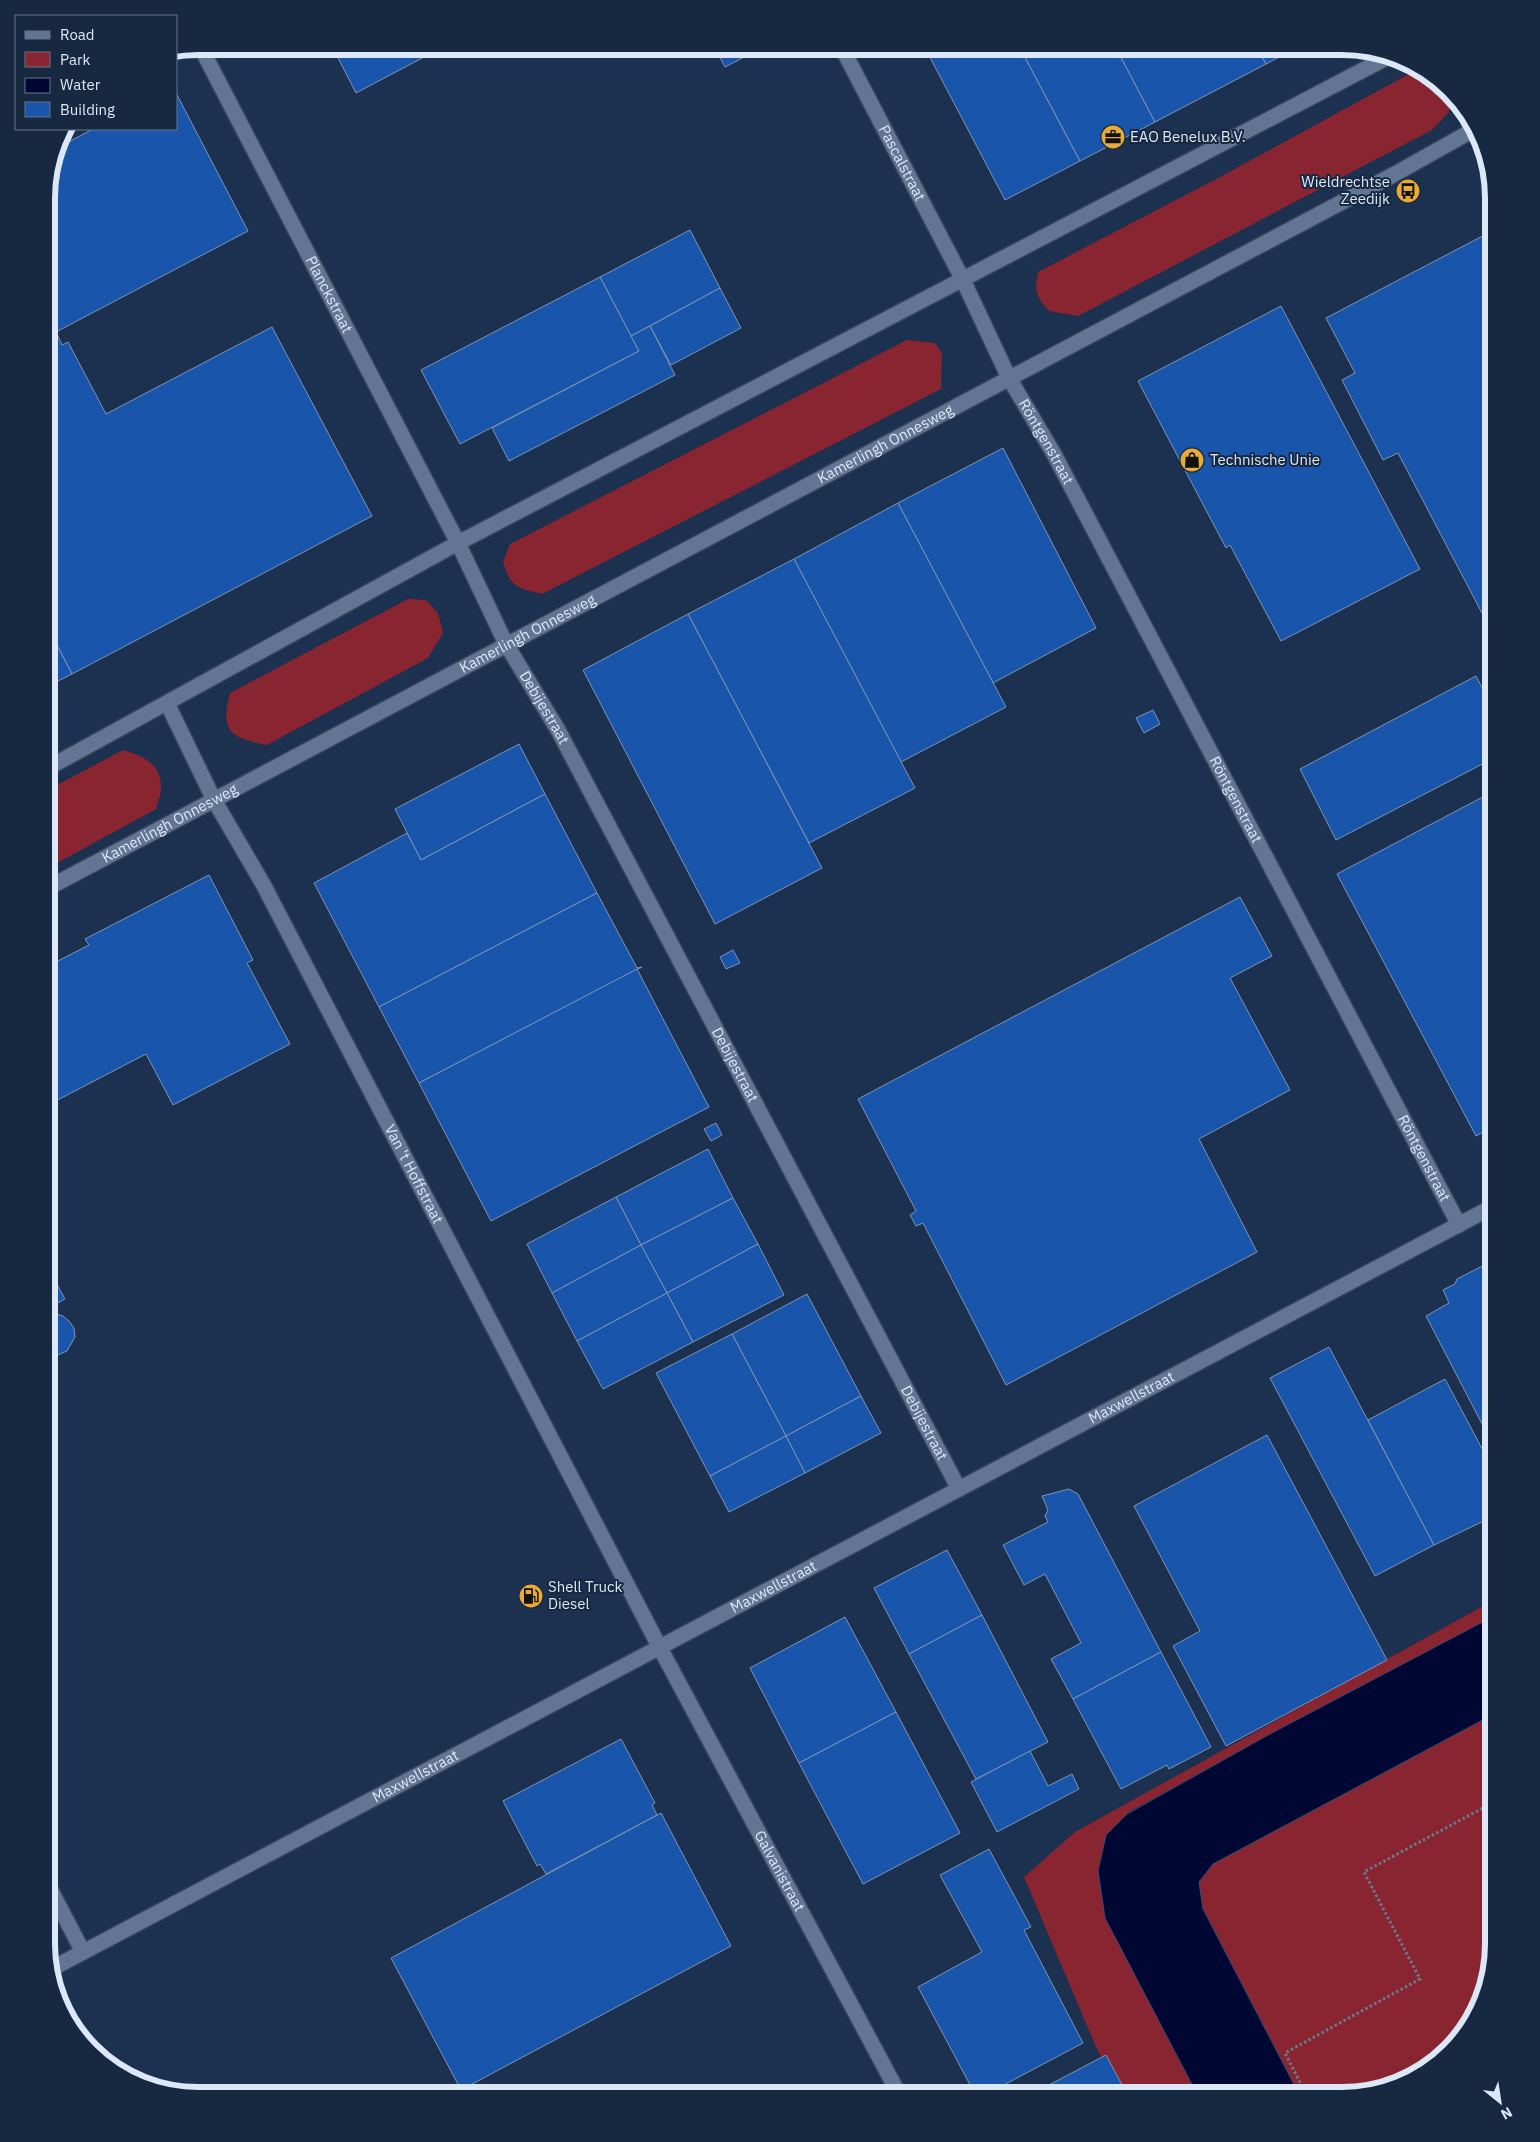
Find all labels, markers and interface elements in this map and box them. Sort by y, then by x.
legend [15,15,178,130]
text: Road [60,25,95,44]
text: Park [60,50,90,69]
text: Water [60,75,101,94]
text: Building [60,100,115,119]
street label: Pascalstraat [875,122,930,204]
office icon: EAO Benelux B.V. [1100,124,1126,150]
place label: EAO Benelux B.V. [1130,127,1246,146]
place label: Wieldrechtse Zeedijk [1301,172,1390,208]
bus stop icon: Wieldrechtse Zeedijk [1395,178,1421,204]
street label: Planckstraat [302,253,357,336]
street label: Röntgenstraat [1015,395,1078,488]
street label: Kamerlingh Onnesweg [814,400,957,487]
shop icon: Technische Unie [1179,447,1205,473]
place label: Technische Unie [1210,450,1320,469]
street label: Kamerlingh Onnesweg [456,589,599,677]
street label: Debijestraat [515,667,574,747]
street label: Röntgenstraat [1205,753,1267,846]
street label: Kamerlingh Onnesweg [98,779,241,867]
street label: Debijestraat [708,1024,763,1105]
street label: Röntgenstraat [1394,1111,1455,1205]
street label: Van 't Hoffstraat [381,1121,448,1227]
street label: Maxwellstraat [1085,1367,1178,1428]
street label: Debijestraat [897,1382,952,1463]
street label: Maxwellstraat [727,1556,820,1617]
place label: Shell Truck Diesel [548,1577,623,1613]
fuel station icon: Shell Truck Diesel [518,1583,544,1609]
street label: Maxwellstraat [369,1745,462,1806]
street label: Galvanistraat [751,1827,809,1915]
north arrow [1475,2077,1525,2127]
text: N [1498,2103,1515,2124]

